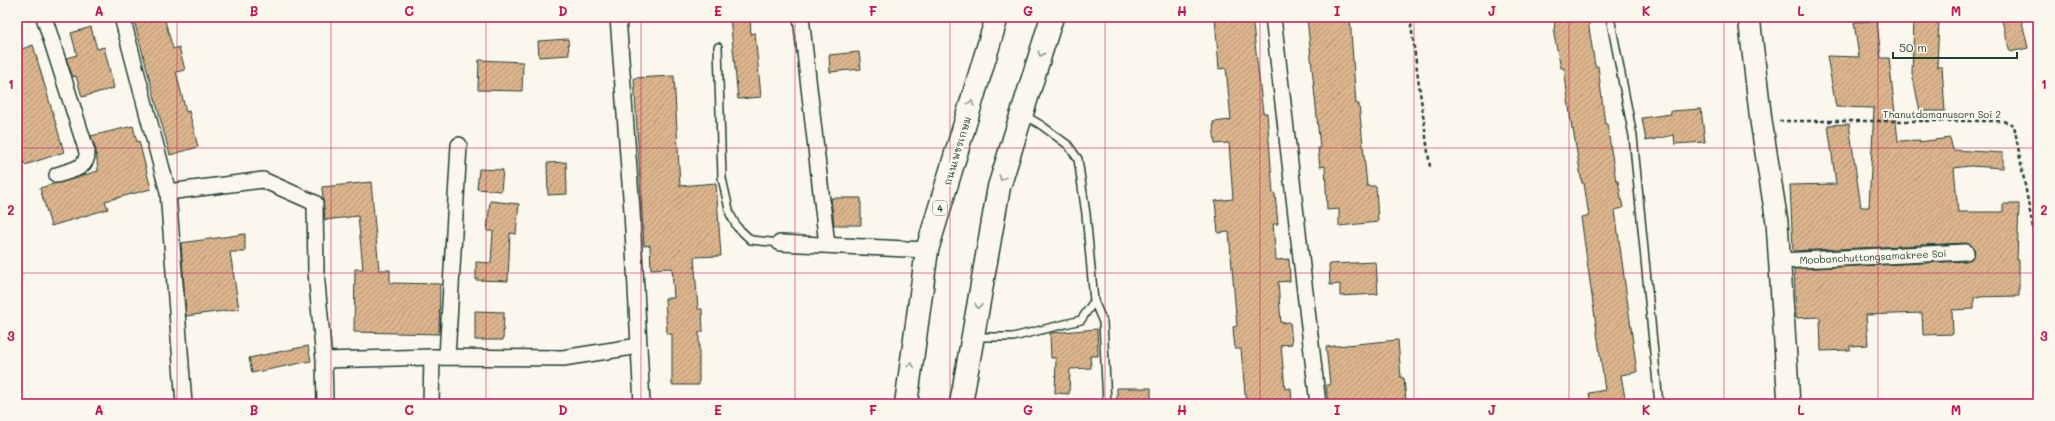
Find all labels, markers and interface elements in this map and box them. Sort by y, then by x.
text: A [94,2,104,19]
text: B [250,2,259,19]
text: C [404,2,414,19]
text: D [558,2,568,19]
text: E [714,2,722,19]
text: F [869,2,877,19]
text: G [1023,2,1033,19]
text: H [1177,2,1187,19]
text: I [1334,2,1341,19]
text: J [1488,2,1496,19]
text: K [1642,2,1651,19]
text: L [1797,2,1805,19]
text: M [1951,2,1961,19]
scale bar [1893,34,2017,60]
text: 50 m [1899,39,1927,55]
one-way arrow [1037,51,1046,58]
text: 1 [8,75,14,92]
text: 1 [2041,75,2047,92]
one-way arrow [966,100,975,107]
street label: Thanutdomanusorn Soi 2 [1883,107,2001,121]
street label: ถนนเพชรเกษม [940,115,974,187]
one-way arrow [998,175,1007,182]
text: 2 [7,201,15,218]
road number: 4 [933,201,947,215]
text: 2 [2040,201,2048,218]
street label: Moobanchuttongsamakree Soi [1799,246,1947,267]
one-way arrow [975,303,983,309]
text: 3 [7,327,15,344]
text: 3 [2040,327,2048,344]
one-way arrow [906,362,915,368]
text: A [94,401,104,418]
text: B [250,401,259,418]
text: C [404,401,414,418]
text: D [558,401,568,418]
text: E [714,401,722,418]
text: F [869,401,877,418]
text: G [1023,401,1033,418]
text: H [1177,401,1187,418]
text: I [1334,401,1341,418]
text: J [1488,401,1496,418]
text: K [1642,401,1651,418]
text: L [1797,401,1805,418]
text: M [1951,401,1961,418]

